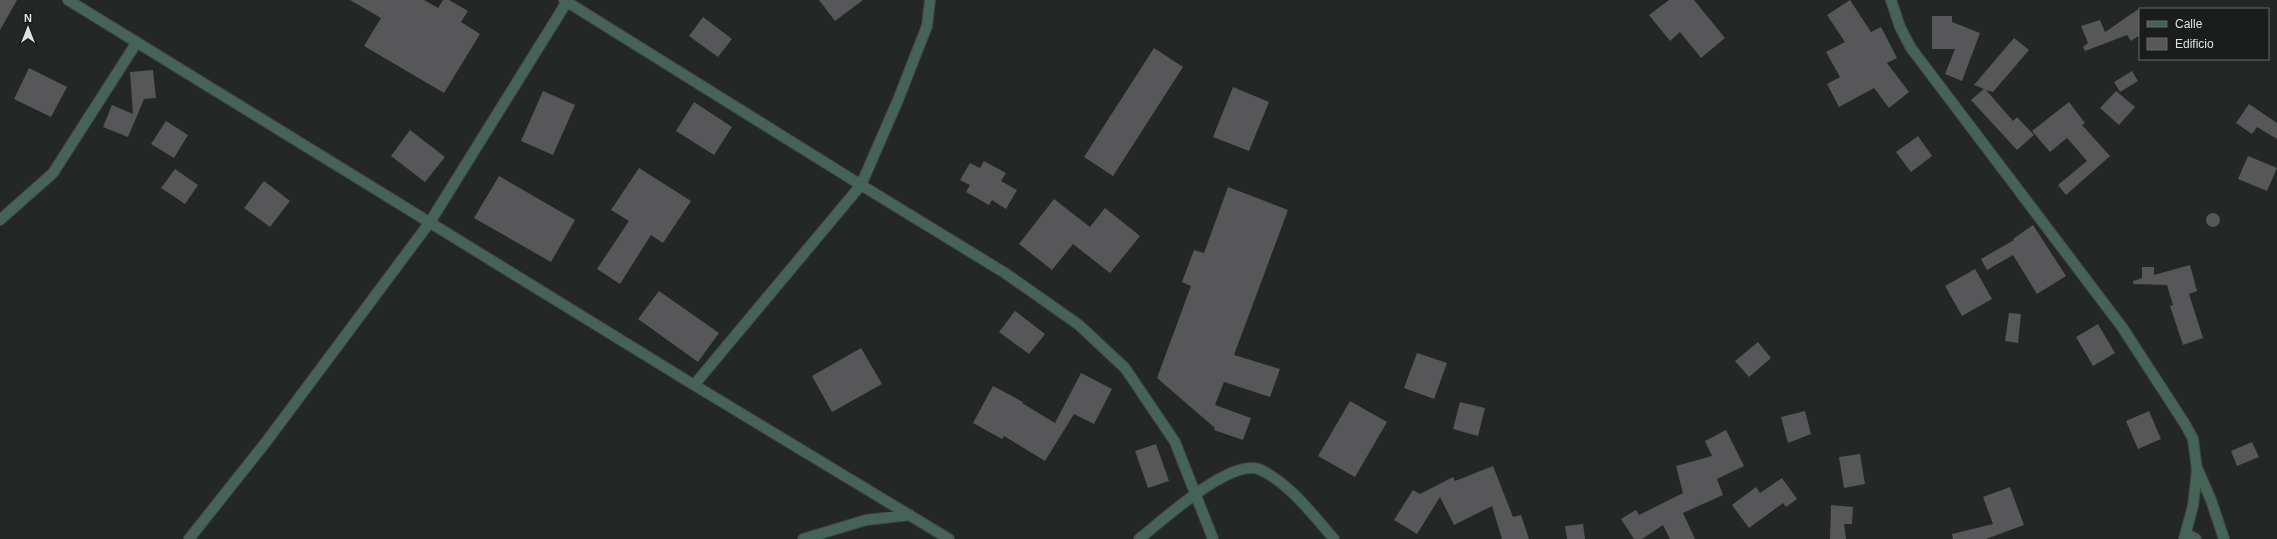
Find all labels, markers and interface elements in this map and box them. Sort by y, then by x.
north arrow [8,8,48,48]
legend [2139,8,2269,60]
text: N [24,12,32,24]
text: Calle [2175,17,2203,31]
text: Edificio [2175,37,2214,51]

